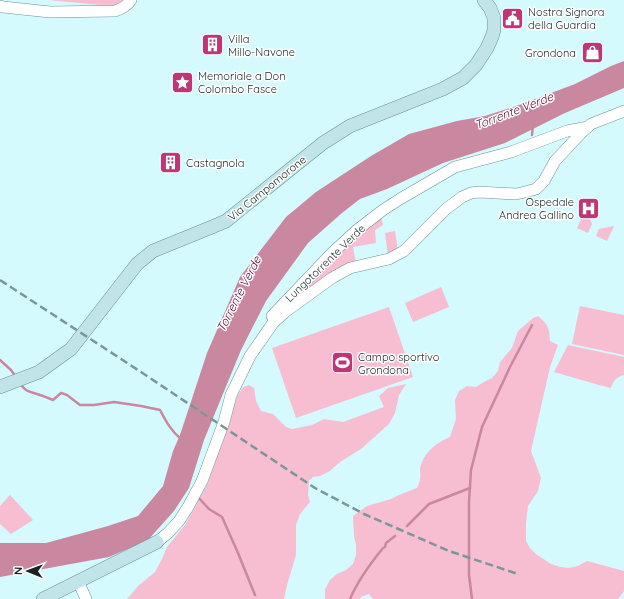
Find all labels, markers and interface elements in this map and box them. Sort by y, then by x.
public building icon: Nostra Signora della Guardia [500,5,526,31]
place label: Nostra Signora della Guardia [528,5,604,32]
building icon: Villa Millo-Navone [200,32,226,58]
place label: Villa Millo-Navone [228,32,295,59]
shop icon: Grondona [579,40,605,66]
place label: Grondona [525,46,576,60]
place icon: Memoriale a Don Colombo Fasce [170,69,196,95]
place label: Memoriale a Don Colombo Fasce [198,69,286,96]
water label: Torrente Verde [473,88,556,132]
building icon: Castagnola [158,150,184,176]
street label: Via Campomorone [225,152,309,224]
place label: Castagnola [186,156,244,170]
place label: Ospedale Andrea Gallino [499,195,574,222]
hospital icon: Ospedale Andrea Gallino [576,195,602,221]
street label: Lungotorrente Verde [282,221,368,305]
water label: Torrente Verde [213,252,265,334]
sports icon: Campo sportivo Grondona [330,350,356,376]
place label: Campo sportivo Grondona [358,350,440,377]
north arrow [8,551,48,591]
text: N [11,567,25,575]

